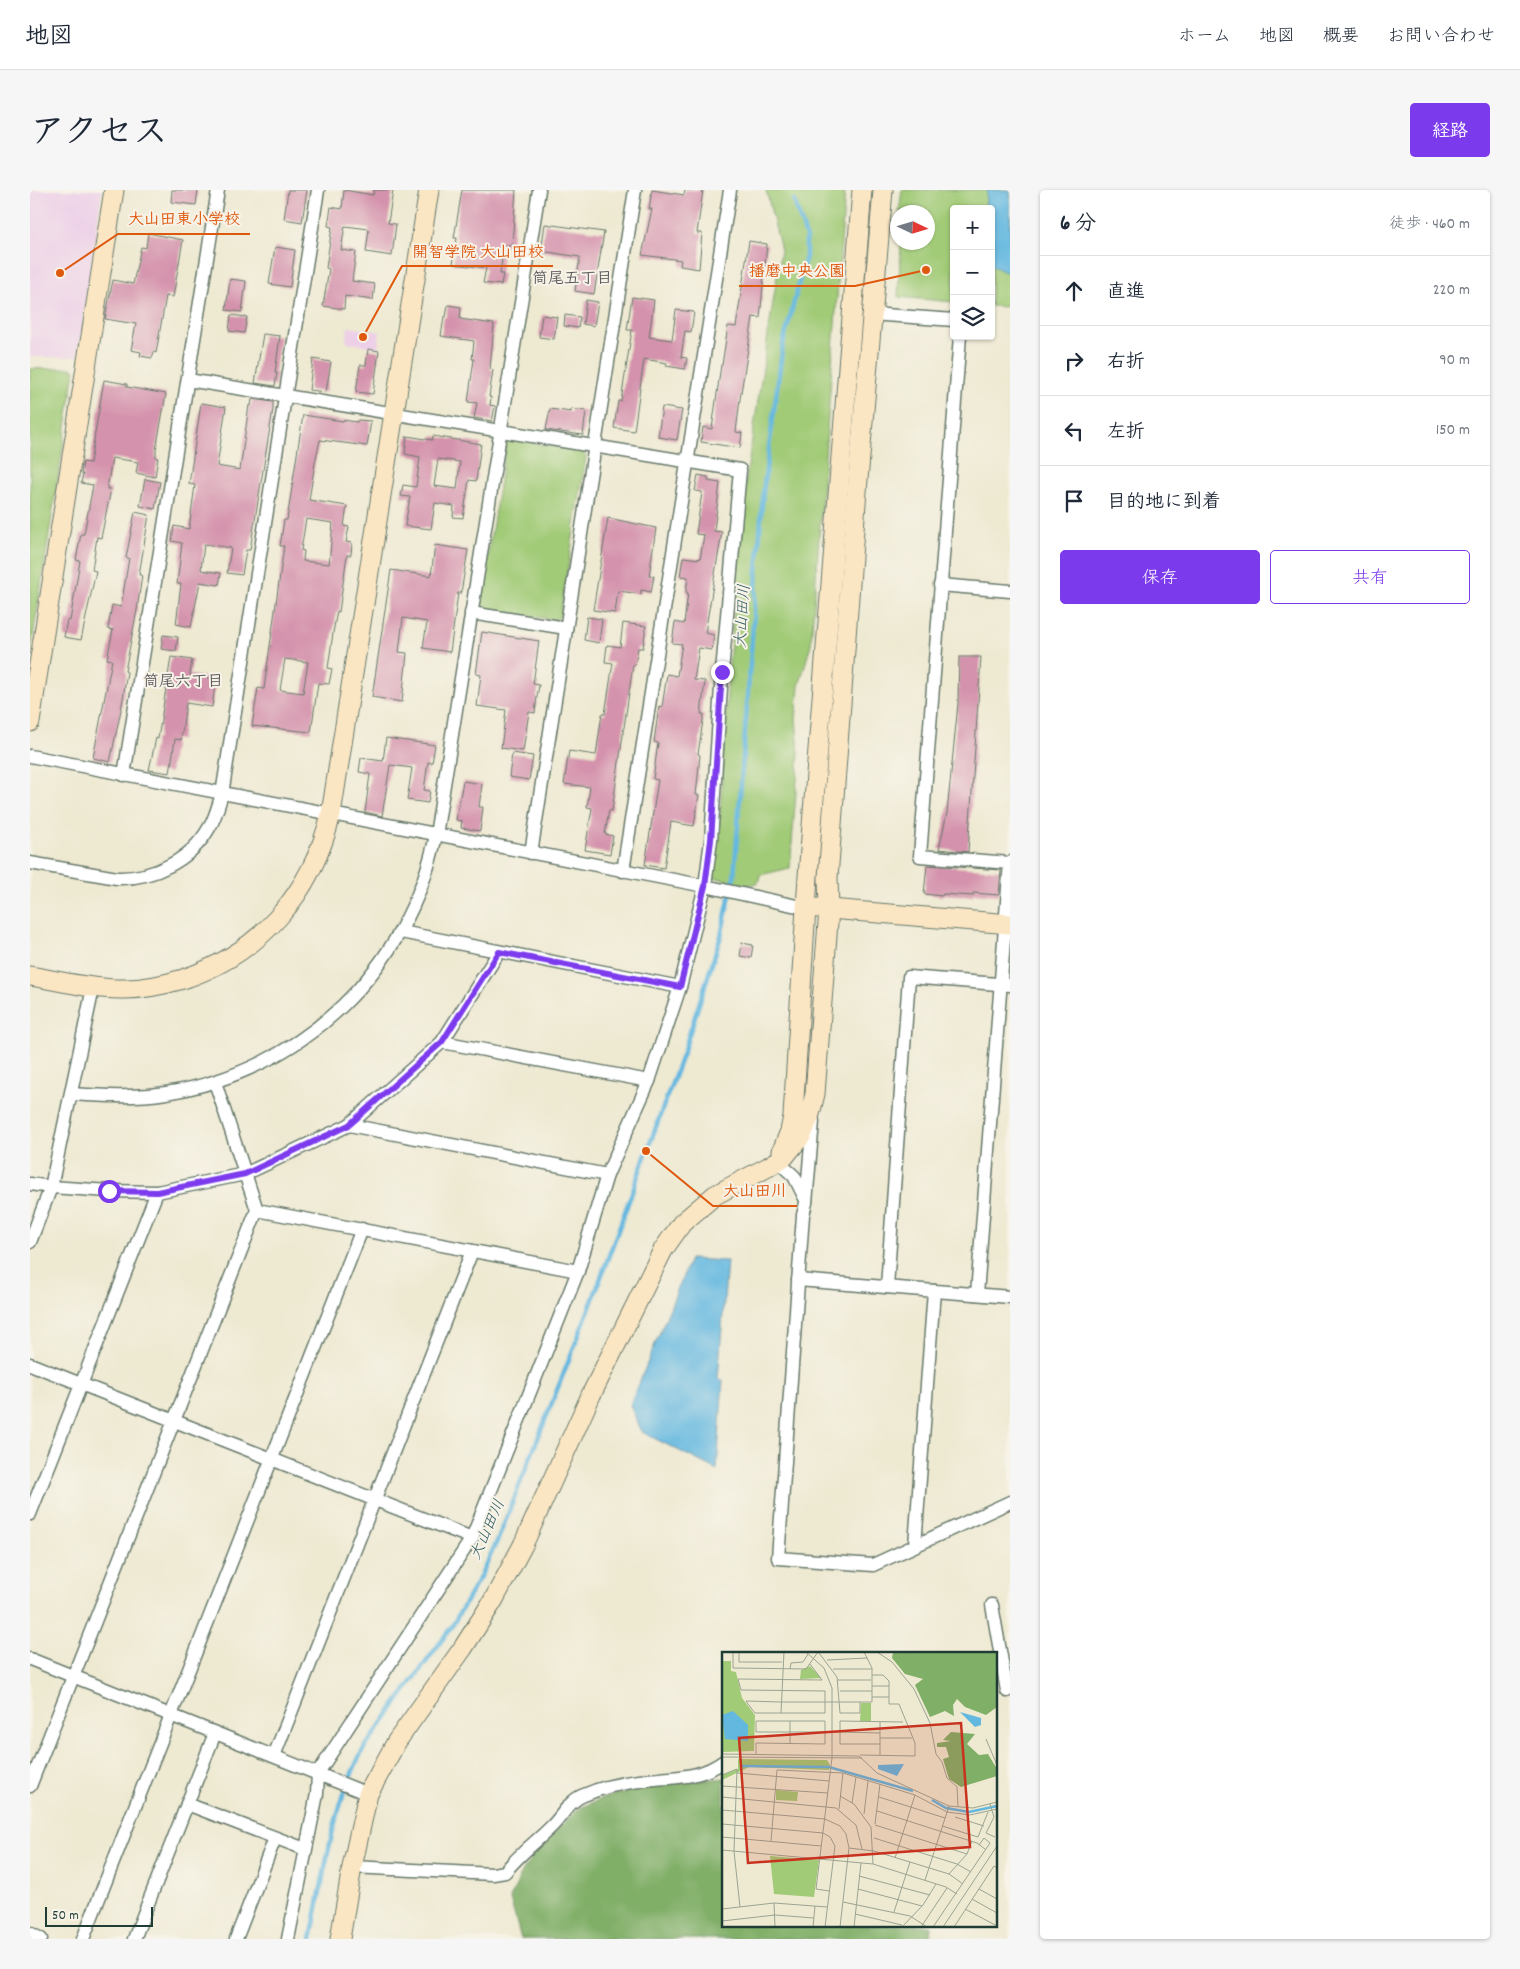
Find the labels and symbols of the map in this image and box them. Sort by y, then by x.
callout: 大山田東小学校 [118,203,250,234]
north arrow [890,205,935,250]
text: 大山田東小学校 [128,209,240,232]
callout: 開智学院 大山田校 [402,235,553,266]
text: 開智学院 大山田校 [412,242,544,265]
callout: 播磨中央公園 [739,255,855,286]
text: 播磨中央公園 [749,261,845,284]
district label: 筒尾五丁目 [532,268,612,291]
water label: 大山田川 [730,583,757,649]
route end [711,661,734,684]
district label: 筒尾六丁目 [143,671,223,694]
callout: 大山田川 [713,1175,797,1206]
route start [98,1180,121,1203]
text: 大山田川 [723,1181,787,1204]
water label: 大山田川 [465,1496,512,1564]
inset map [722,1652,998,1926]
scale bar [45,1904,152,1927]

